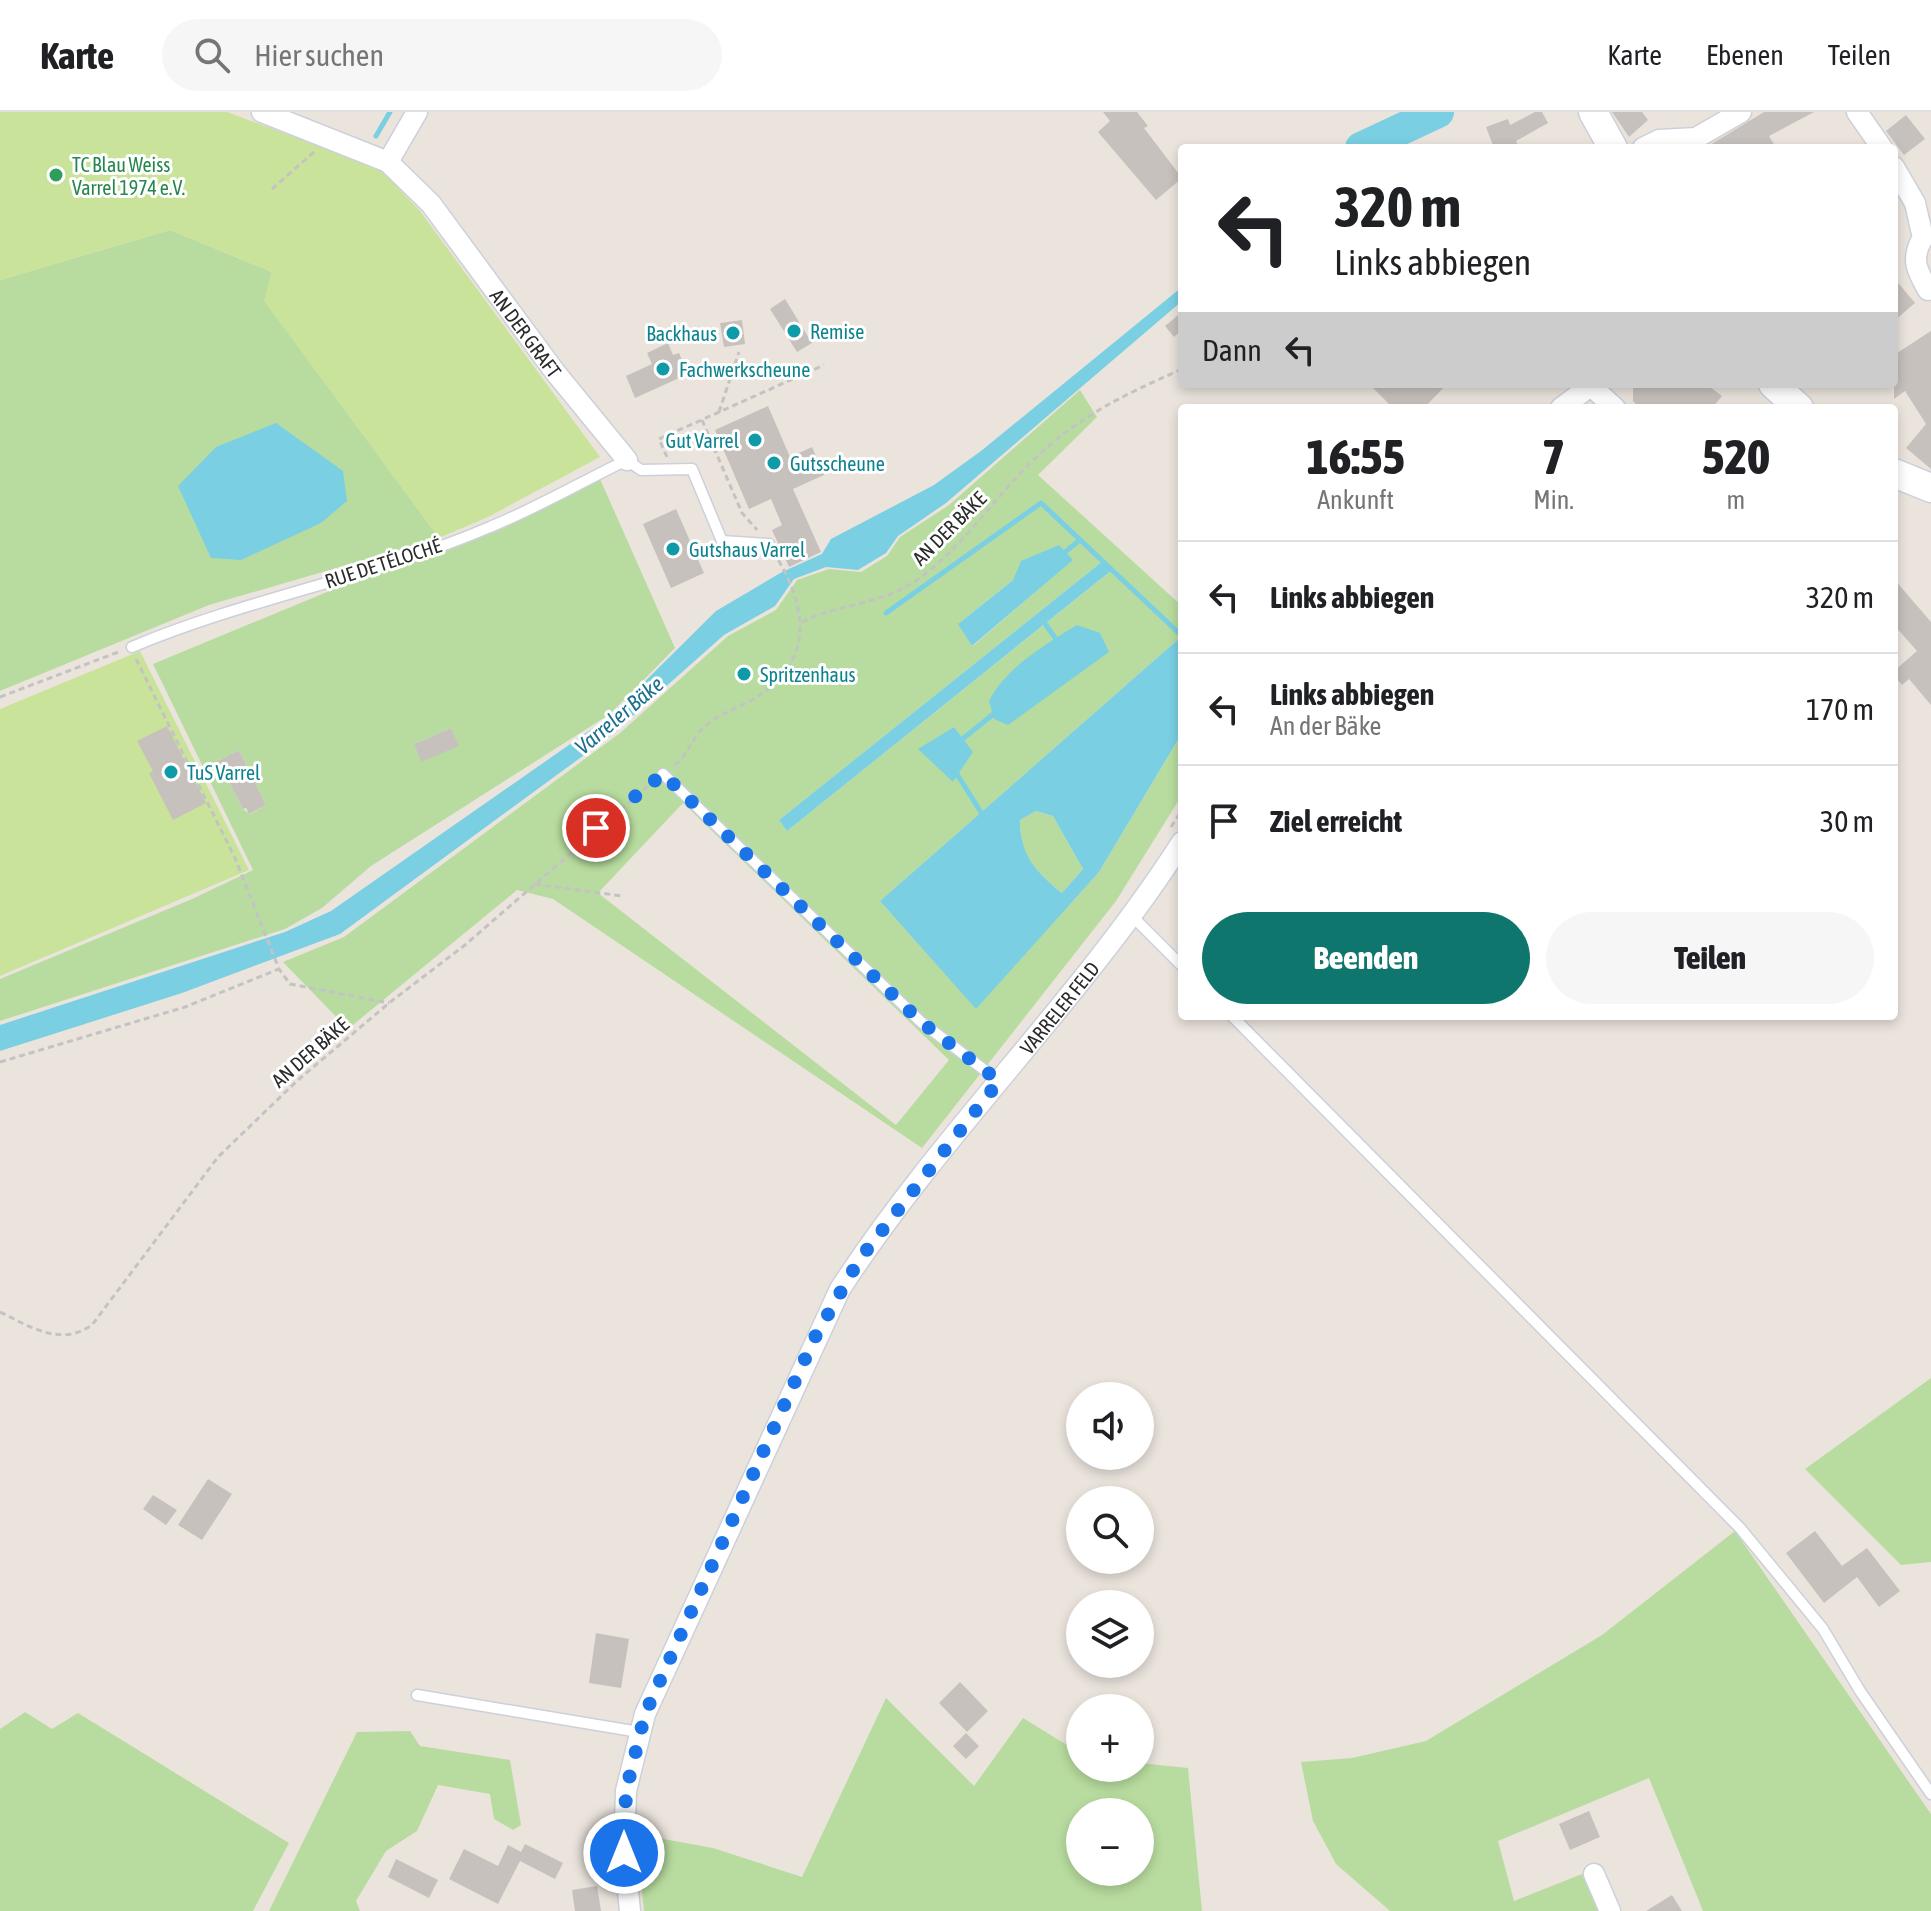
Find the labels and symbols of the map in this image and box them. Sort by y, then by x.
place label: TC Blau Weiss Varrel 1974 e.V. [72,153,185,199]
marker: TC Blau Weiss Varrel 1974 e.V. [47,166,65,184]
street label: AN DER GRAFT [486,284,567,382]
place label: Remise [810,320,864,343]
place label: Backhaus [646,322,717,345]
marker: Remise [785,322,803,340]
marker: Backhaus [724,324,742,342]
place label: Fachwerkscheune [679,358,810,381]
marker: Fachwerkscheune [654,360,672,378]
place label: Gut Varrel [666,429,740,452]
marker: Gut Varrel [746,431,764,449]
place label: Gutsscheune [790,452,885,475]
marker: Gutsscheune [765,454,783,472]
street label: AN DER BÄKE [907,486,991,570]
street label: RUE DE TÉLOCHÉ [322,533,445,593]
place label: Gutshaus Varrel [689,538,806,561]
marker: Gutshaus Varrel [664,540,682,558]
place label: Spritzenhaus [760,663,856,686]
marker: Spritzenhaus [735,665,753,683]
water label: Varreler Bäke [569,670,669,760]
place label: TuS Varrel [187,761,261,784]
marker: TuS Varrel [162,763,180,781]
pin [562,794,630,862]
street label: VARRELER FELD [1015,957,1103,1059]
street label: AN DER BÄKE [267,1012,354,1092]
position arrow [582,1811,666,1895]

